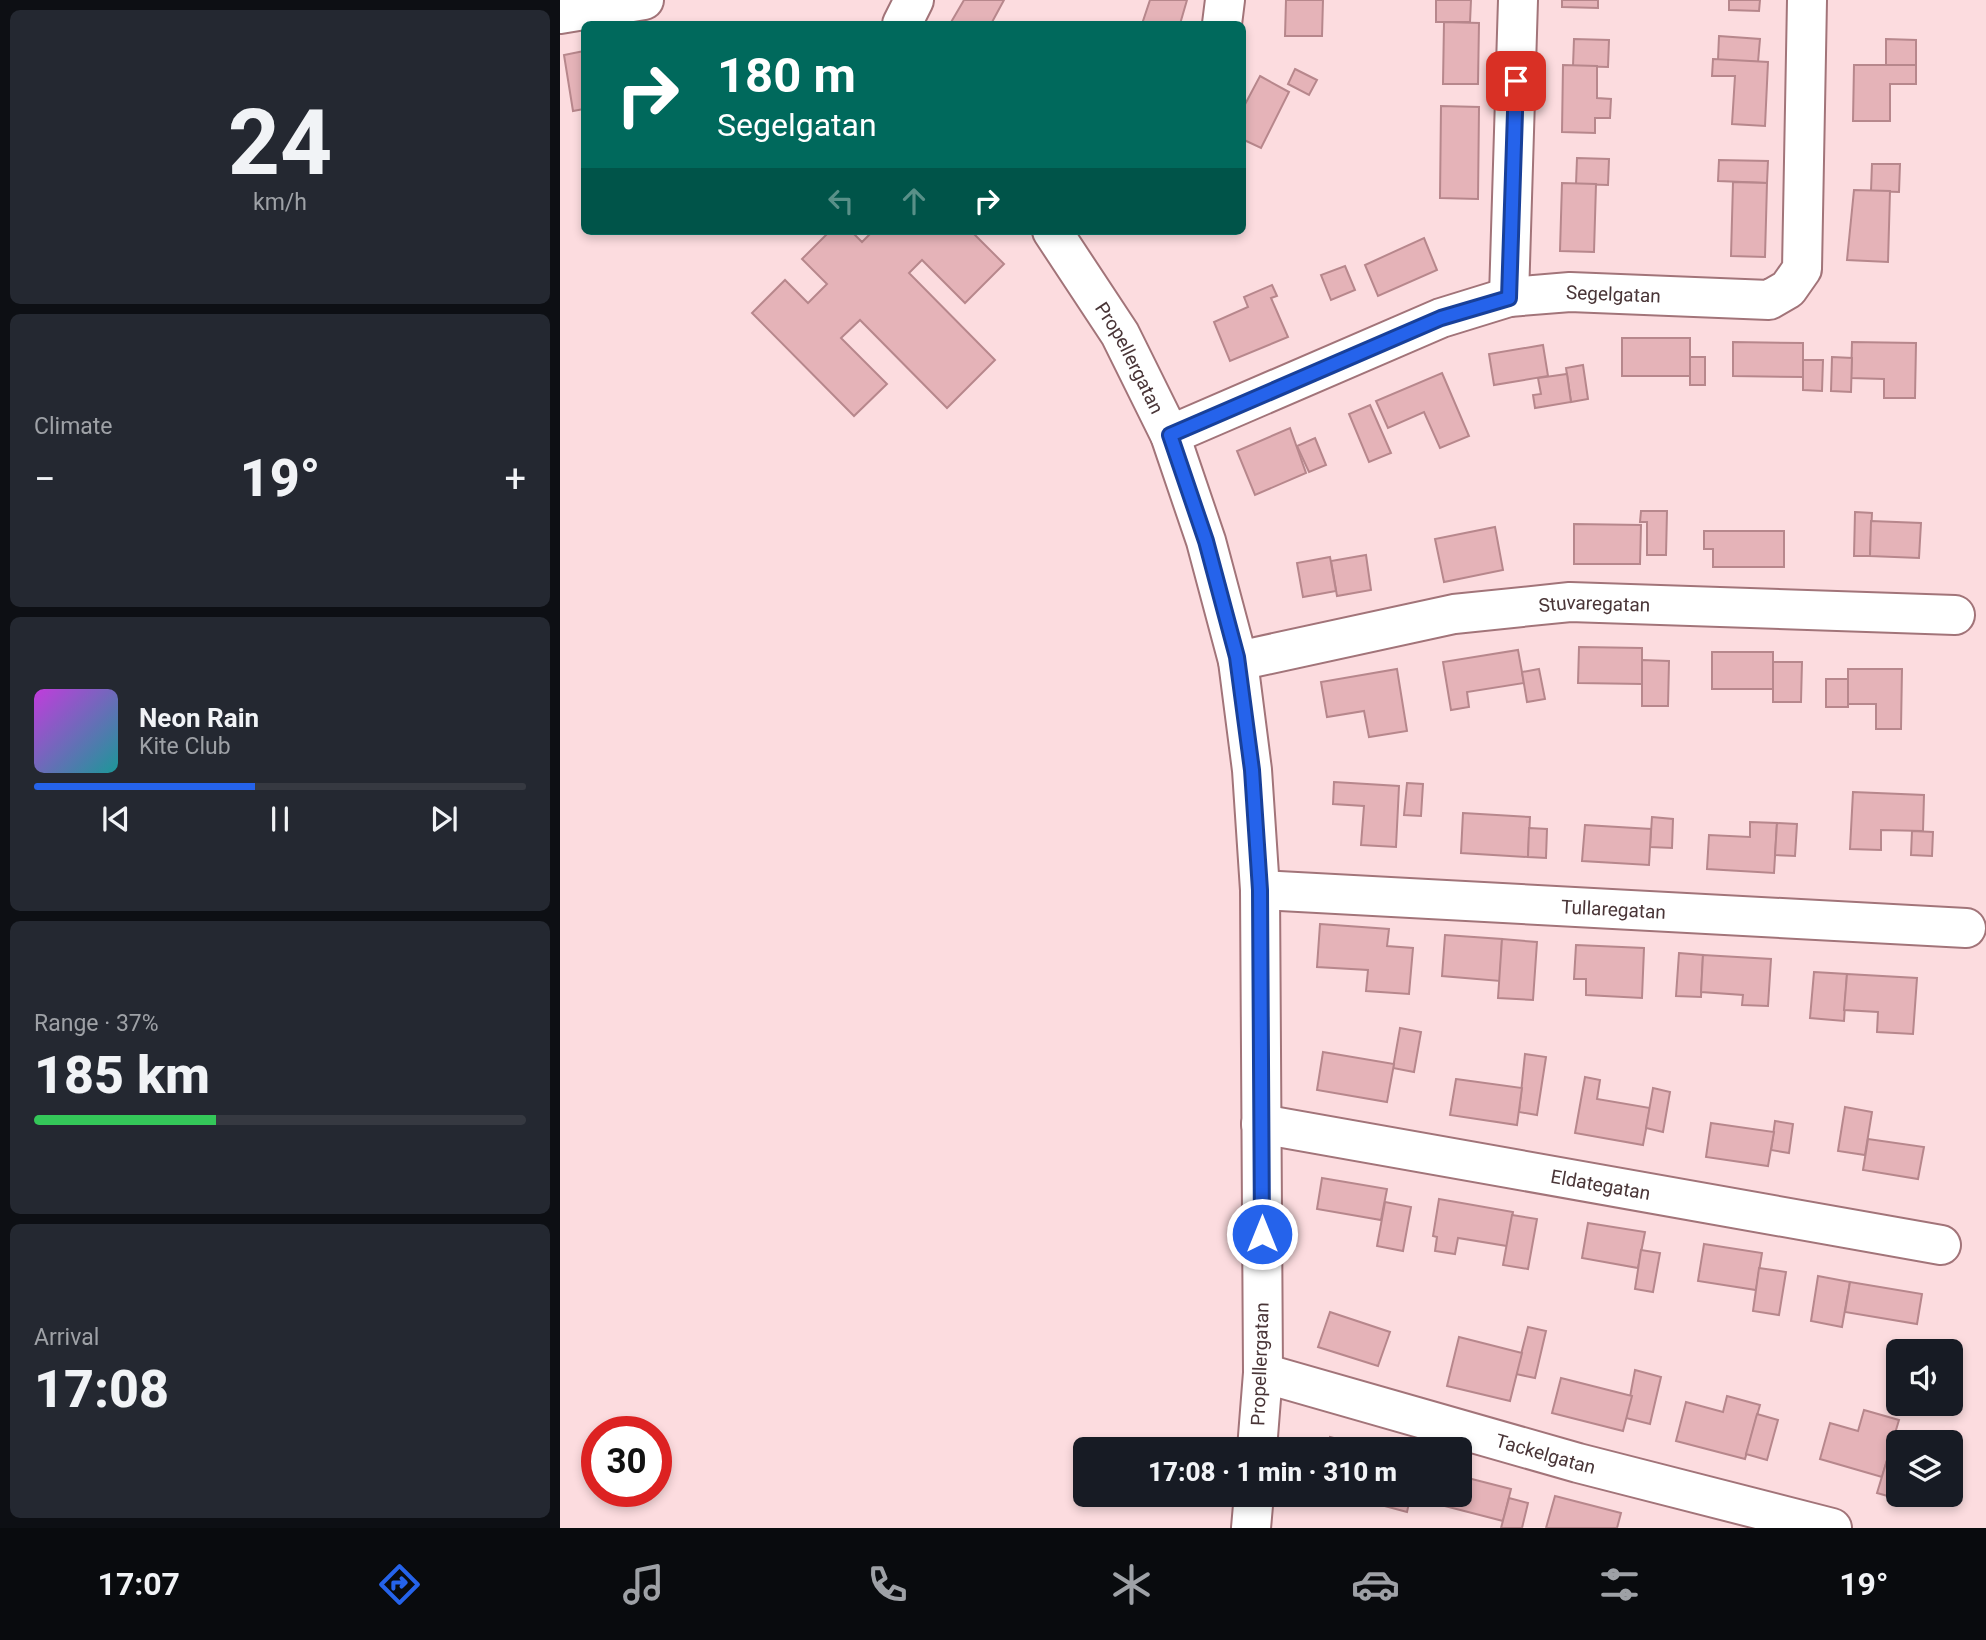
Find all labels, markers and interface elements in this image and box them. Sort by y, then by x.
text: 180 m [717,47,856,104]
icon: right [602,49,693,140]
pin [1486,51,1546,111]
icon: arrive [1497,62,1535,100]
text: 24 [228,90,332,196]
text: Segelgatan [717,106,877,144]
icon: left [822,182,860,220]
icon: ahead [895,182,933,220]
icon: right [968,182,1006,220]
text: km/h [253,189,307,216]
street label: Segelgatan [1566,280,1661,307]
street label: Propellergatan [1090,297,1169,417]
text: Climate [34,413,113,440]
text: 19° [240,448,320,509]
text: − [34,457,56,501]
text: + [504,457,526,501]
street label: Stuvaregatan [1537,590,1651,617]
text: Neon Rain [139,703,259,733]
text: Kite Club [139,733,231,760]
icon: previous [97,800,135,838]
icon: pause [261,800,299,838]
icon: next [425,800,463,838]
street label: Tullaregatan [1560,895,1667,923]
text: Range · 37% [34,1010,159,1037]
text: 185 km [34,1045,210,1106]
street label: Eldategatan [1549,1164,1652,1205]
position arrow [1225,1197,1299,1271]
street label: Propellergatan [1246,1302,1274,1426]
text: Arrival [34,1324,99,1351]
map controls [1886,1339,1963,1507]
button: sound [1886,1339,1963,1416]
text: 17:08 [34,1359,169,1420]
speed limit sign: 30 [581,1416,672,1507]
street label: Tackelgatan [1493,1429,1598,1479]
button: layers [1886,1430,1963,1507]
text: 17:08 · 1 min · 310 m [1148,1457,1397,1487]
icon: directions [375,1560,424,1609]
icon: music [619,1560,668,1609]
icon: phone [863,1560,912,1609]
icon: climate [1107,1560,1156,1609]
icon: car [1351,1560,1400,1609]
icon: filters [1595,1560,1644,1609]
text: 17:07 [98,1565,180,1603]
text: 19° [1839,1565,1888,1603]

